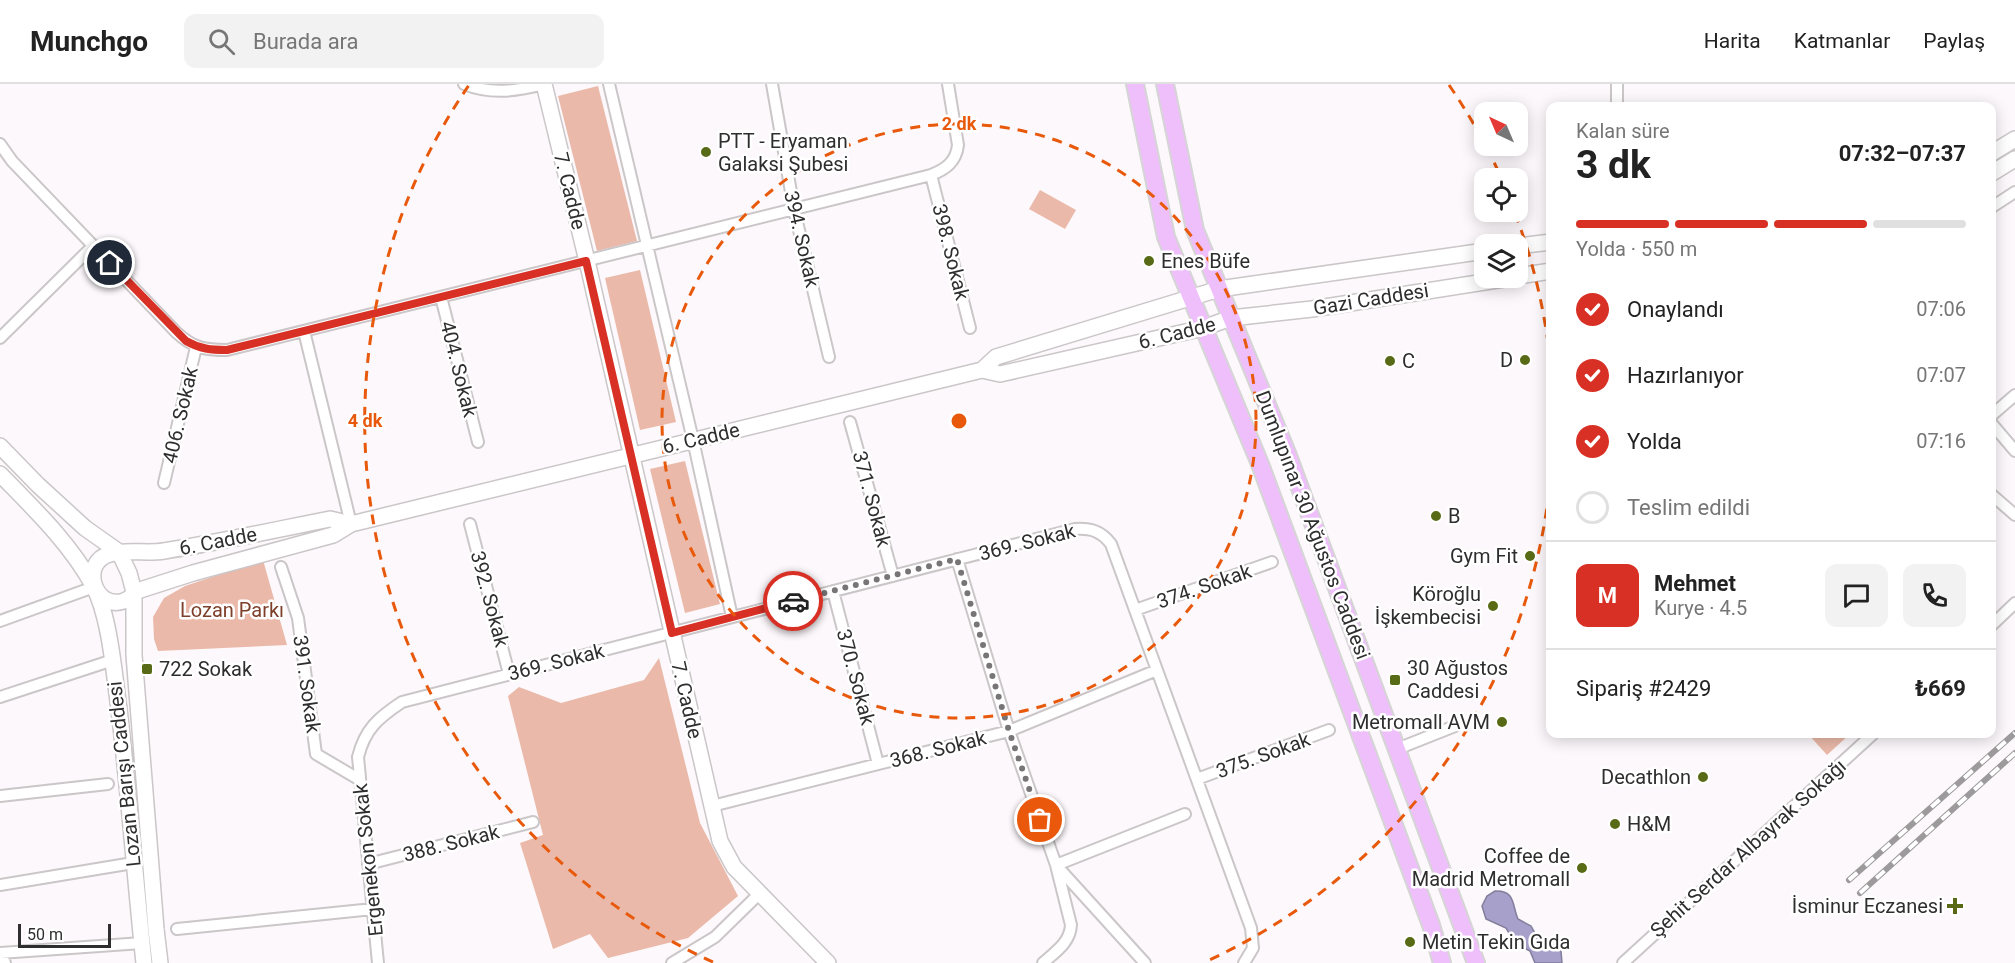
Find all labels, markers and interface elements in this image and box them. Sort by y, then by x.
search box [184,14,604,68]
text: Munchgo [30,25,148,58]
icon: search [205,25,238,58]
text: Burada ara [253,29,359,54]
text: Harita [1704,29,1761,53]
text: Katmanlar [1794,29,1890,53]
text: Paylaş [1923,29,1985,53]
north arrow [1474,102,1528,156]
map controls [1474,102,1528,288]
text: 2 dk [942,113,977,134]
text: Kalan süre [1576,119,1670,143]
place label: PTT - Eryaman Galaksi Şubesi [718,129,848,176]
text: 07:32–07:37 [1839,141,1966,166]
text: 3 dk [1576,142,1651,188]
marker: PTT - Eryaman Galaksi Şubesi [699,145,713,159]
street label: 7. Cadde [549,150,591,232]
button: locate [1474,168,1528,222]
street label: 394. Sokak [779,188,825,290]
street label: 398. Sokak [927,201,975,303]
button: layers [1474,234,1528,288]
pin [84,237,135,288]
text: Yolda · 550 m [1576,237,1697,261]
icon: home [93,246,126,279]
place label: Enes Büfe [1161,249,1250,273]
marker: Enes Büfe [1142,254,1156,268]
street label: Gazi Caddesi [1312,278,1430,320]
icon: check [1576,293,1609,326]
text: Onaylandı [1627,297,1724,322]
text: 07:06 [1916,297,1966,321]
street label: 6. Cadde [1136,312,1218,354]
street label: 404. Sokak [435,318,483,420]
place label: D [1500,348,1513,372]
place label: C [1402,349,1415,373]
marker: D [1518,353,1532,367]
marker: C [1383,354,1397,368]
icon: check [1576,359,1609,392]
text: Hazırlanıyor [1627,363,1744,388]
text: 07:07 [1916,363,1966,387]
street label: 406. Sokak [157,364,203,466]
street label: Dumlupınar 30 Ağustos Caddesi [1251,387,1375,663]
text: 4 dk [348,410,383,431]
centre of rings [949,411,969,431]
street label: 6. Cadde [660,417,742,459]
icon: check [1576,425,1609,458]
text: Yolda [1627,429,1682,454]
text: 07:16 [1916,429,1966,453]
street label: 371. Sokak [848,448,897,550]
text: Teslim edildi [1627,495,1750,520]
place label: B [1448,504,1460,528]
marker: B [1429,509,1443,523]
street label: 369. Sokak [976,518,1078,566]
street label: 6. Cadde [177,522,259,560]
place label: Gym Fit [1450,544,1518,568]
street label: 392. Sokak [466,548,515,650]
marker: Gym Fit [1523,549,1537,563]
street label: 374. Sokak [1154,558,1255,613]
button: chat [1825,564,1888,627]
button: phone [1903,564,1966,627]
courier [763,571,823,631]
text: Mehmet [1654,571,1736,596]
place label: Köroğlu İşkembecisi [1375,582,1481,629]
text: M [1598,583,1617,608]
icon: car [777,585,810,618]
text: Kurye · 4.5 [1654,596,1747,620]
park label: Lozan Parkı [180,598,284,622]
marker: Köroğlu İşkembecisi [1486,599,1500,613]
street label: 370. Sokak [832,626,881,728]
street label: 391. Sokak [288,634,326,735]
street label: 369. Sokak [505,638,607,686]
place label: 30 Ağustos Caddesi [1407,656,1508,703]
place label: 722 Sokak [159,657,253,681]
street label: 7. Cadde [666,659,708,741]
marker: 722 Sokak [140,662,154,676]
marker: 30 Ağustos Caddesi [1388,673,1402,687]
text: Sipariş #2429 [1576,676,1711,701]
text: ₺669 [1915,676,1966,701]
street label: Lozan Barışı Caddesi [102,680,146,868]
place label: Metromall AVM [1352,710,1490,734]
marker: Metromall AVM [1495,715,1509,729]
street label: 368. Sokak [887,725,989,773]
street label: 375. Sokak [1213,727,1314,783]
street label: Şehit Serdar Albayrak Sokağı [1645,754,1851,942]
place label: Decathlon [1601,765,1691,789]
marker: Decathlon [1696,770,1710,784]
street label: Ergenekon Sokak [348,782,388,938]
pin [1014,794,1065,845]
icon: bag [1023,803,1056,836]
place label: H&M [1627,812,1671,836]
marker: H&M [1608,817,1622,831]
street label: 388. Sokak [400,819,502,867]
place label: Coffee de Madrid Metromall [1412,844,1570,891]
marker: Coffee de Madrid Metromall [1575,861,1589,875]
place label: İsminur Eczanesi [1792,894,1943,918]
marker: İsminur Eczanesi [1948,899,1962,913]
scale bar [18,921,111,948]
text: 50 m [27,925,63,944]
place label: Metin Tekin Gıda [1422,930,1570,954]
marker: Metin Tekin Gıda [1403,935,1417,949]

